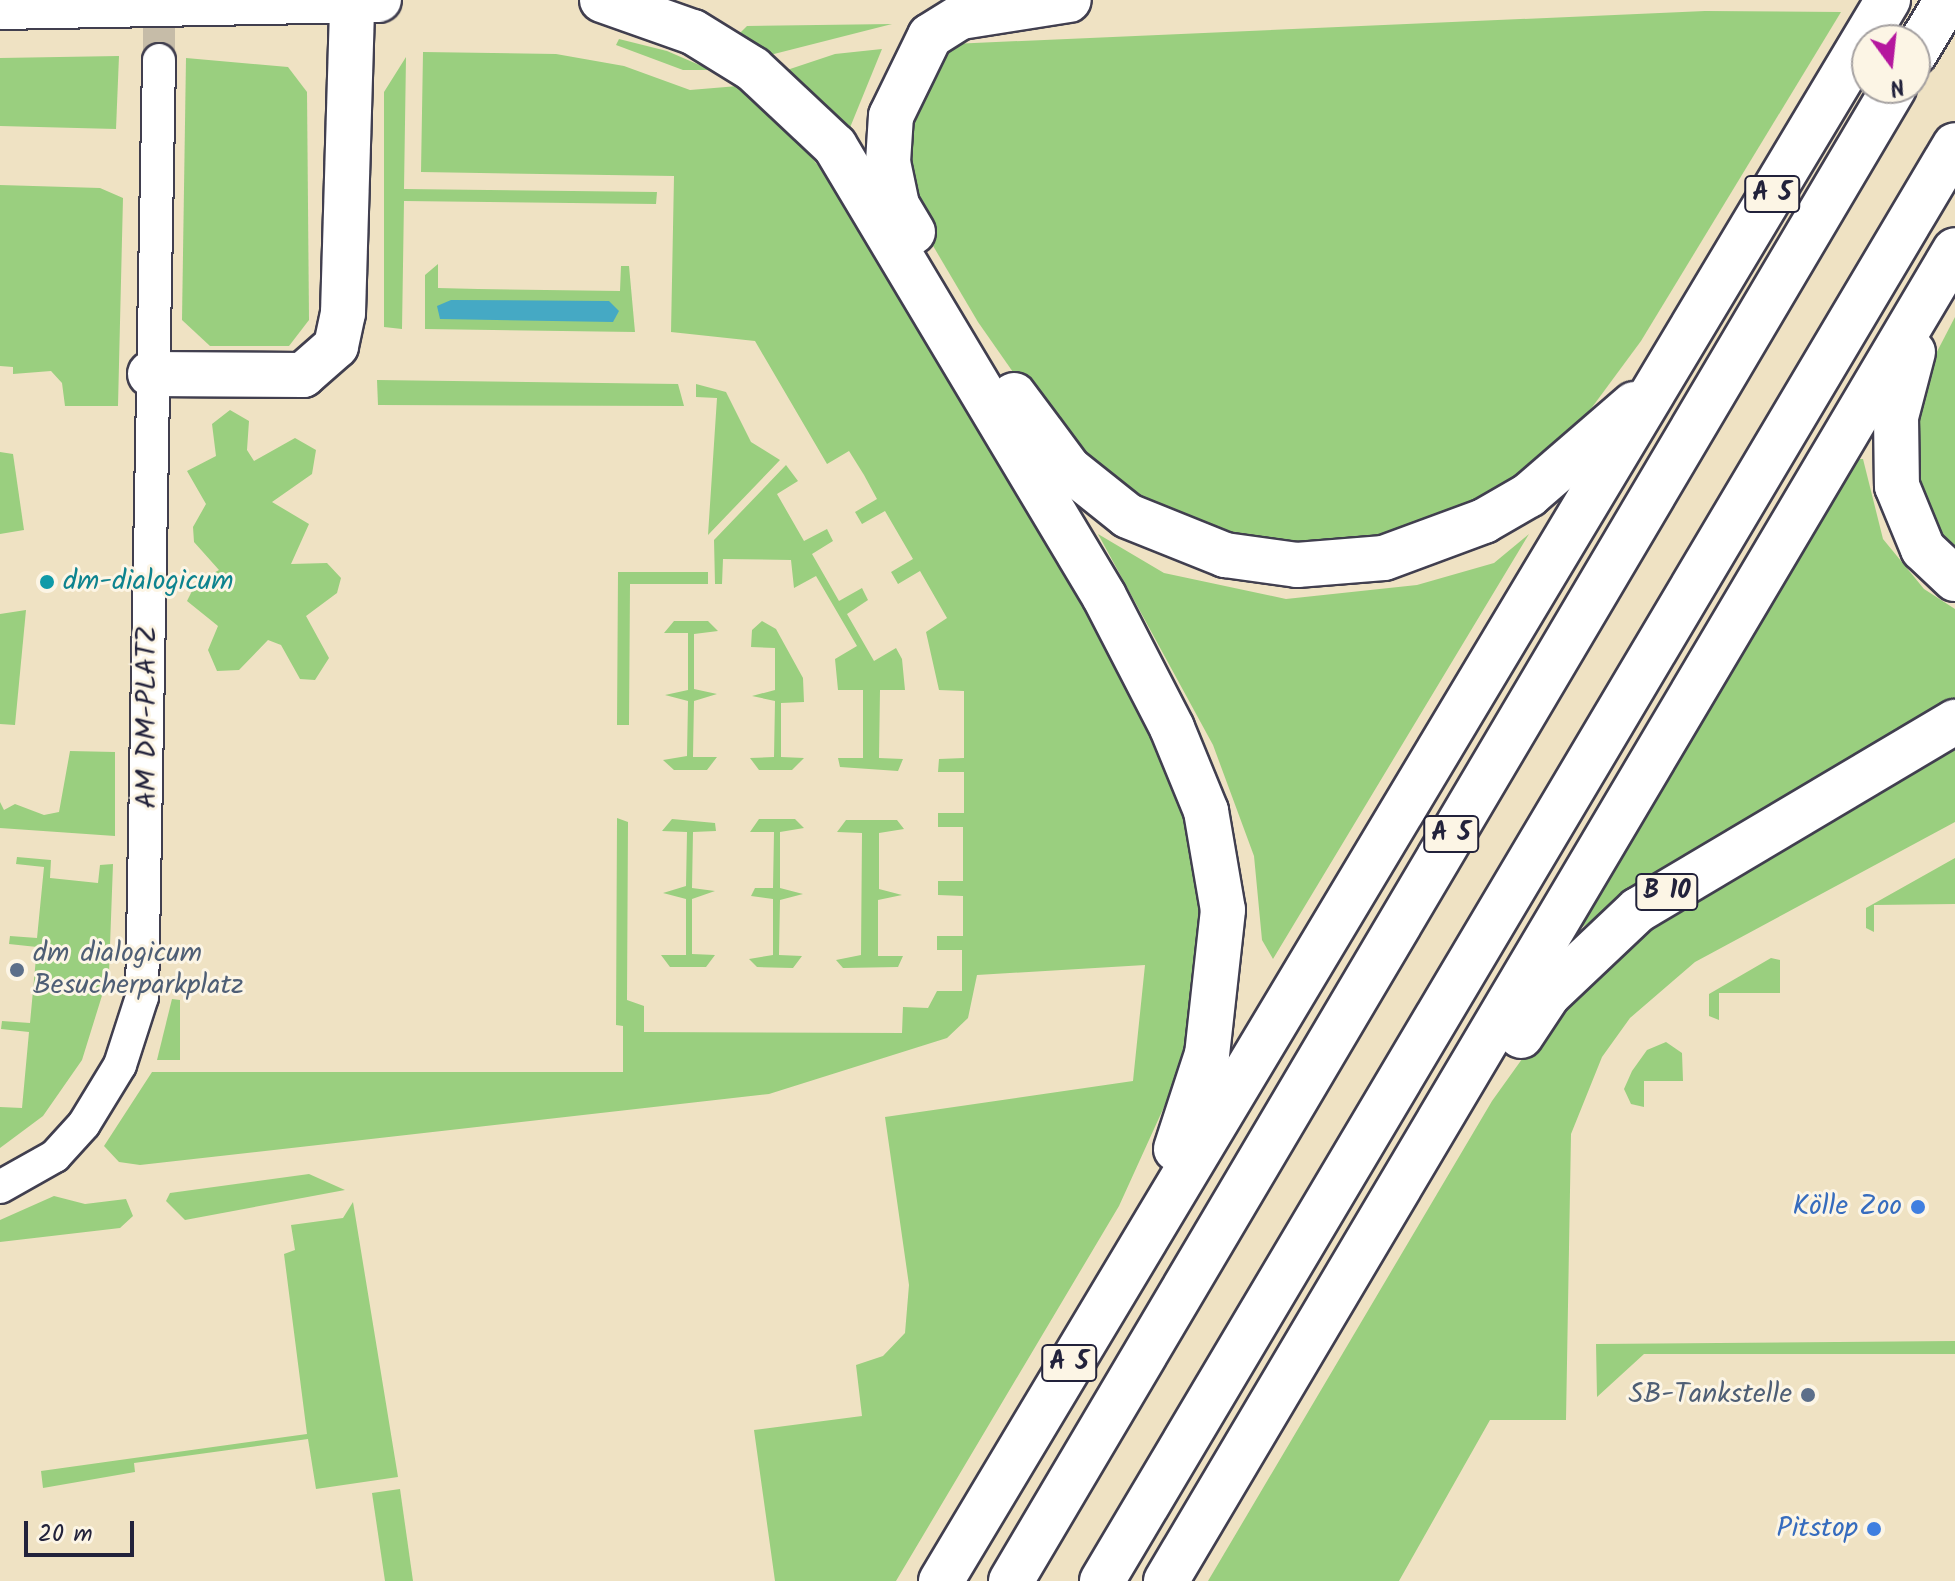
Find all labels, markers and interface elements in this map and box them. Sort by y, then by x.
north arrow [1851,24,1931,104]
text: N [1886,67,1908,104]
road number: A 5 [1744,172,1800,216]
place label: dm-dialogicum [63,565,234,599]
marker: dm-dialogicum [38,573,56,591]
street label: AM DM-PLATZ [131,625,165,809]
road number: A 5 [1423,812,1479,856]
road number: B 10 [1635,870,1699,914]
place label: dm dialogicum Besucherparkplatz [33,937,244,1003]
marker: dm dialogicum Besucherparkplatz [8,961,26,979]
place label: Kölle Zoo [1793,1190,1902,1224]
marker: Kölle Zoo [1909,1198,1927,1216]
road number: A 5 [1041,1341,1097,1385]
place label: SB-Tankstelle [1629,1378,1792,1412]
marker: SB-Tankstelle [1799,1386,1817,1404]
scale bar [28,1505,138,1555]
place label: Pitstop [1776,1512,1858,1546]
text: 20 m [38,1515,93,1554]
marker: Pitstop [1865,1520,1883,1538]

